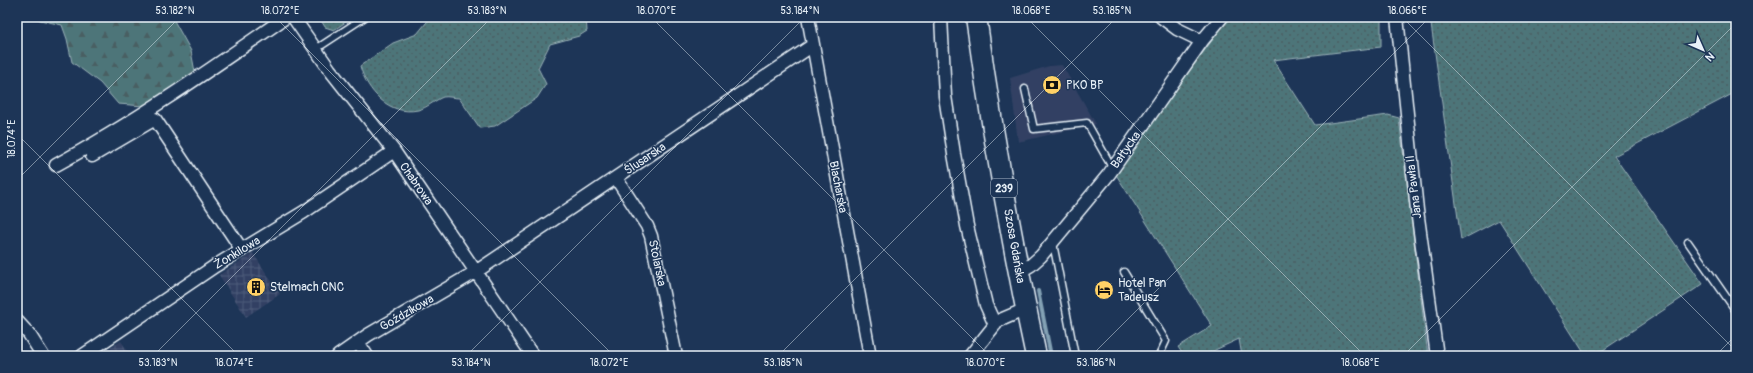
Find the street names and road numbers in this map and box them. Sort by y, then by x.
street label: Bałtycka [1108,128,1144,171]
street label: Ślusarska [621,139,669,178]
street label: Jana Pawła II [1403,154,1425,220]
street label: Chabrowa [396,160,436,209]
street label: Blacharska [826,160,850,215]
road number: 239 [991,179,1017,197]
street label: Szosa Gdańska [1000,208,1028,285]
street label: Żonkilowa [210,232,263,273]
street label: Stolarska [645,238,669,288]
street label: Goździkowa [377,291,437,334]

